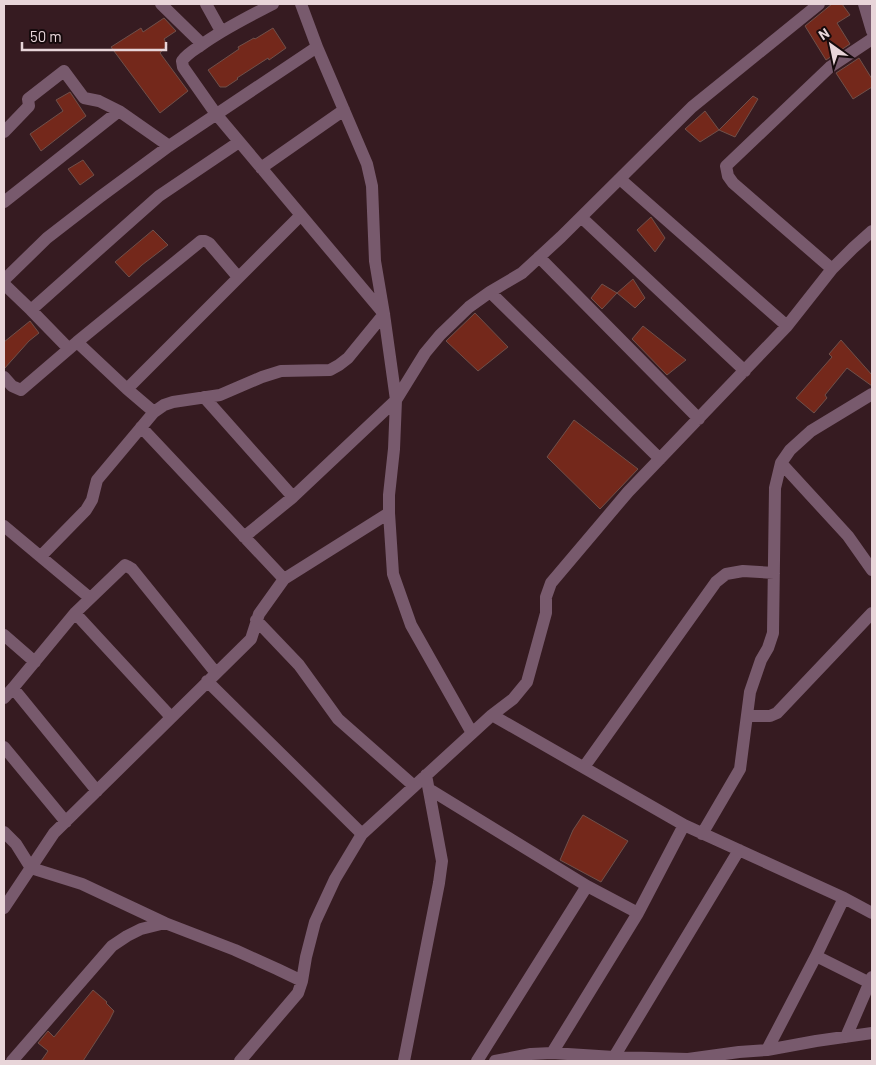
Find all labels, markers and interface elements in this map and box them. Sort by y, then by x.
scale bar [22,20,166,52]
north arrow [806,20,856,70]
text: N [815,24,832,43]
text: 50 m [30,27,62,45]

